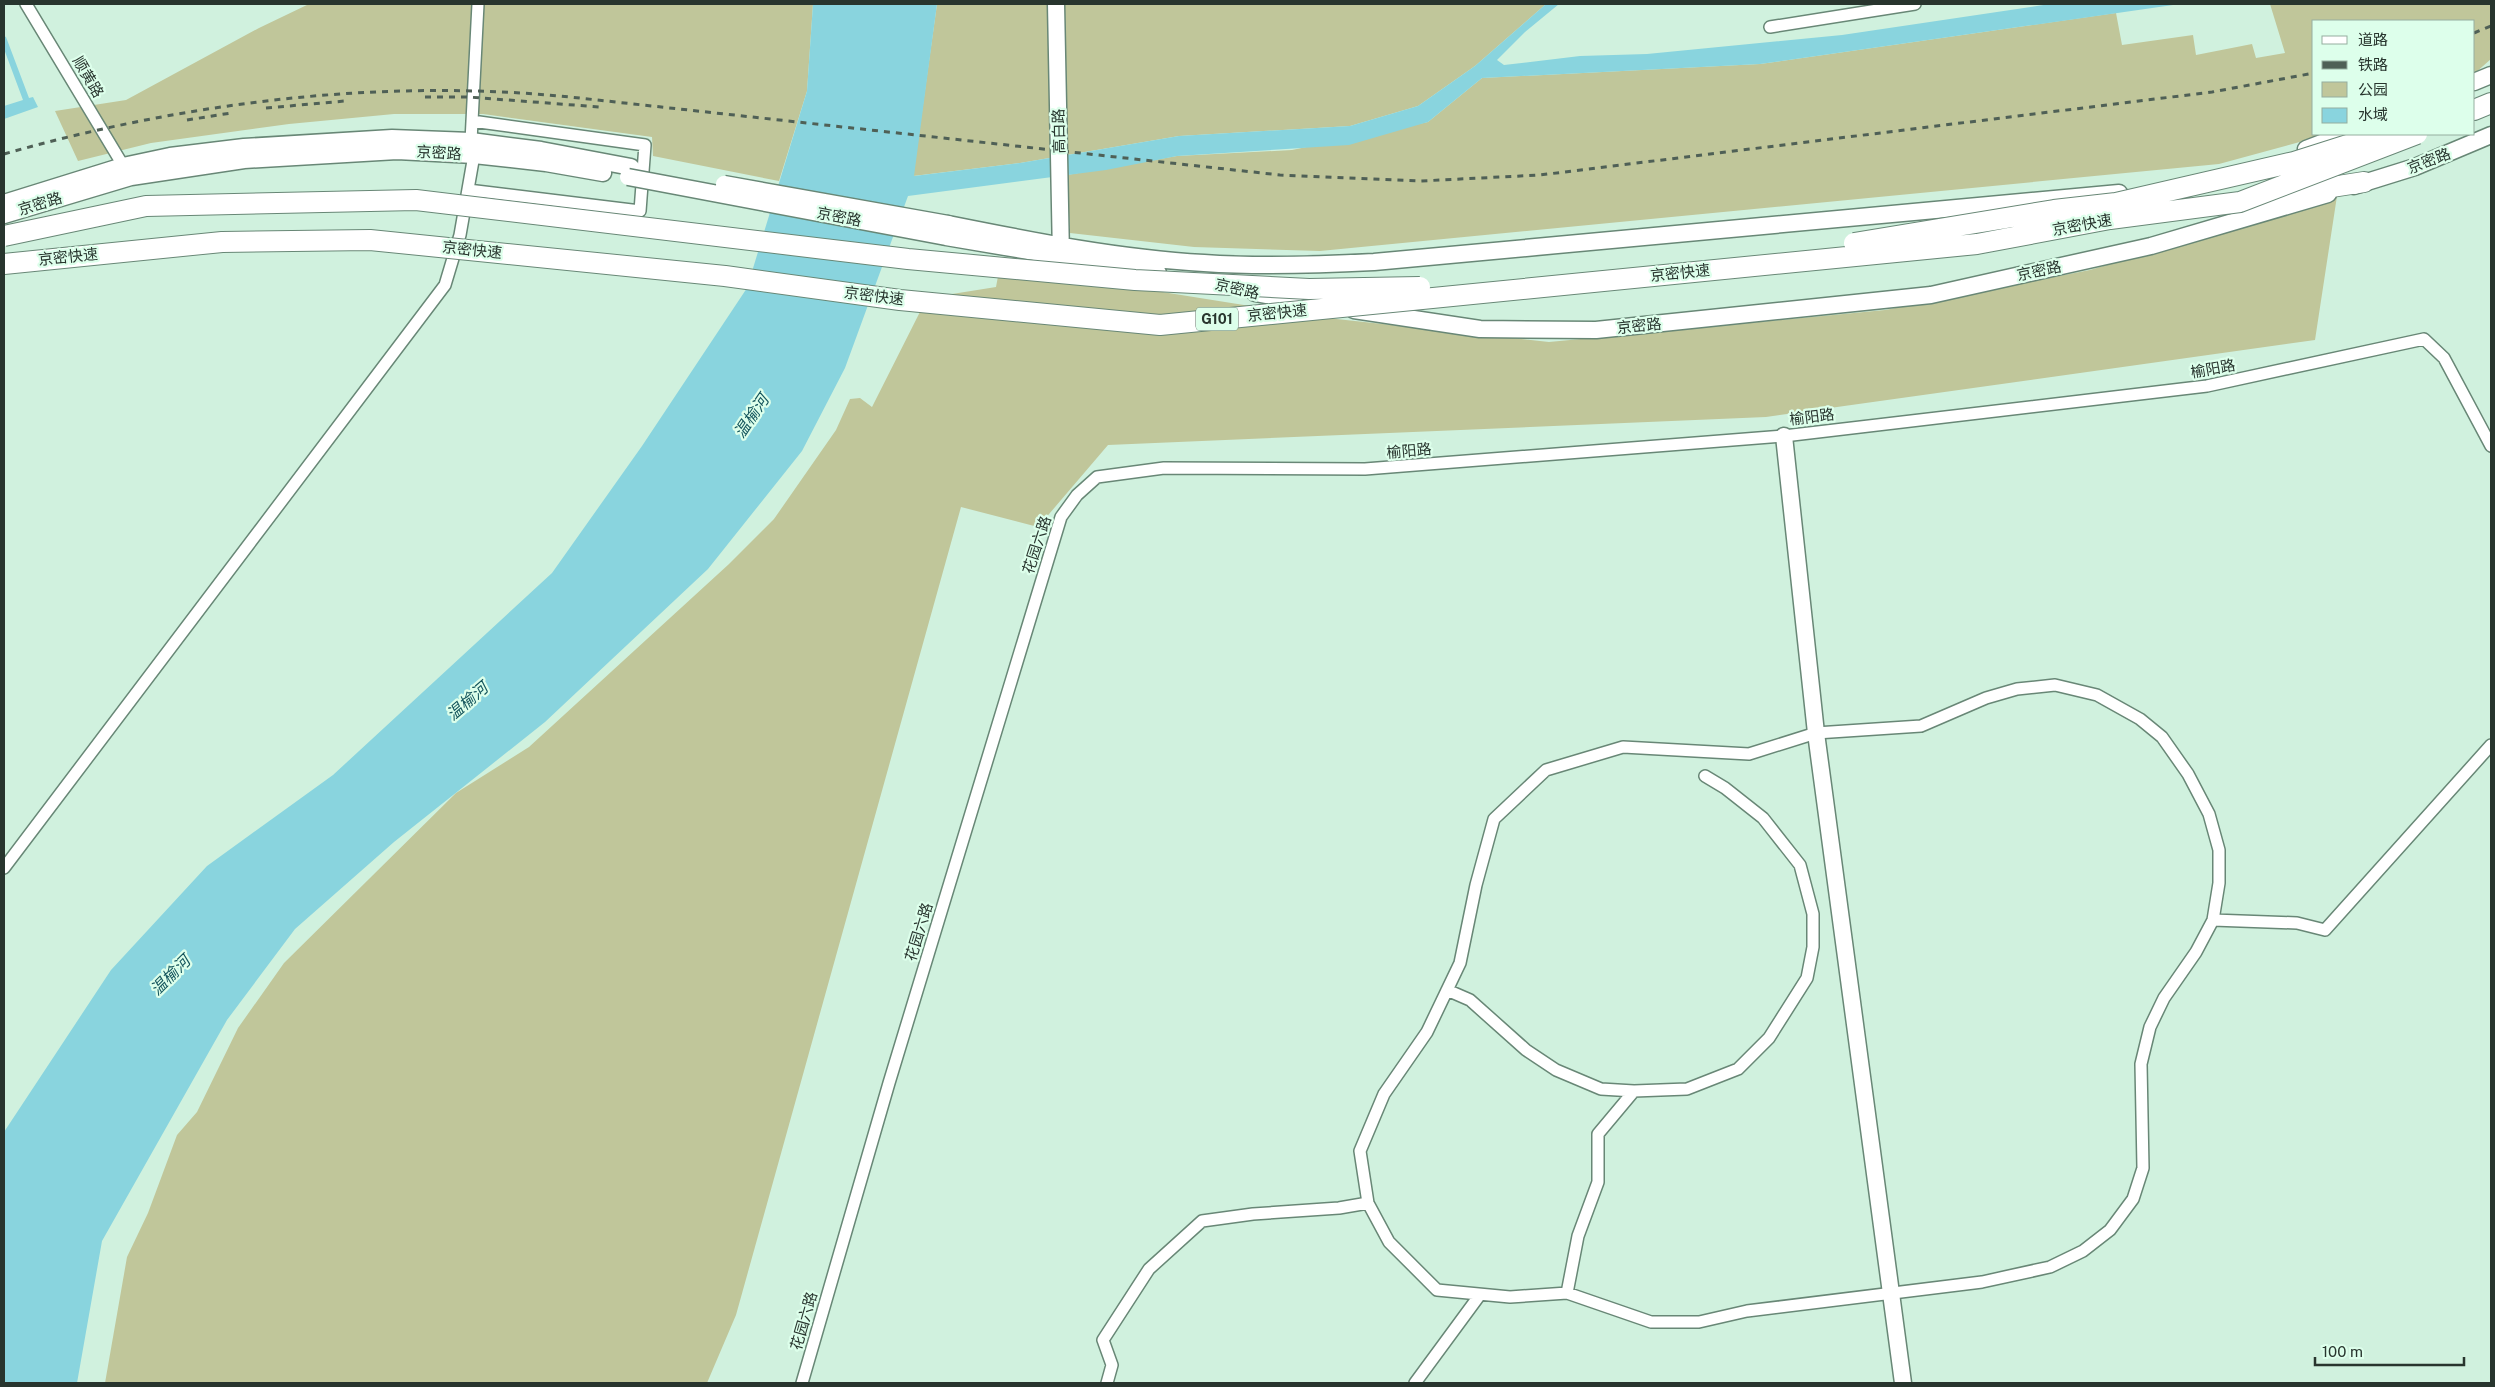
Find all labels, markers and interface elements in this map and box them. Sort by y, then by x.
legend [2312,20,2475,135]
text: 道路 [2358,31,2388,48]
street label: 顺黄路 [70,53,107,100]
text: 铁路 [2358,56,2388,73]
text: 公园 [2358,81,2388,98]
text: 水域 [2358,106,2388,123]
street label: 高白路 [1050,108,1067,154]
street label: 京密路 [416,143,462,162]
street label: 京密路 [2405,145,2453,177]
street label: 京密路 [16,189,64,218]
street label: 京密路 [815,204,863,229]
street label: 京密快速 [2051,211,2113,238]
street label: 京密快速 [441,238,503,261]
street label: 京密快速 [37,245,99,268]
street label: 京密路 [2015,258,2063,284]
street label: 京密快速 [1649,261,1711,284]
street label: 京密路 [1213,275,1261,302]
street label: 京密快速 [843,283,905,308]
street label: 京密快速 [1246,301,1308,324]
road number: G101 [1196,308,1238,330]
street label: 京密路 [1616,315,1662,336]
street label: 榆阳路 [2189,356,2237,381]
water label: 温榆河 [730,389,774,441]
street label: 榆阳路 [1789,405,1835,428]
street label: 榆阳路 [1386,440,1432,461]
street label: 花园六路 [1019,514,1054,576]
water label: 温榆河 [443,676,494,724]
street label: 花园六路 [902,901,935,963]
water label: 温榆河 [147,950,196,999]
street label: 花园六路 [787,1290,820,1352]
scale bar [2315,1334,2464,1366]
text: 100 m [2322,1343,2363,1360]

